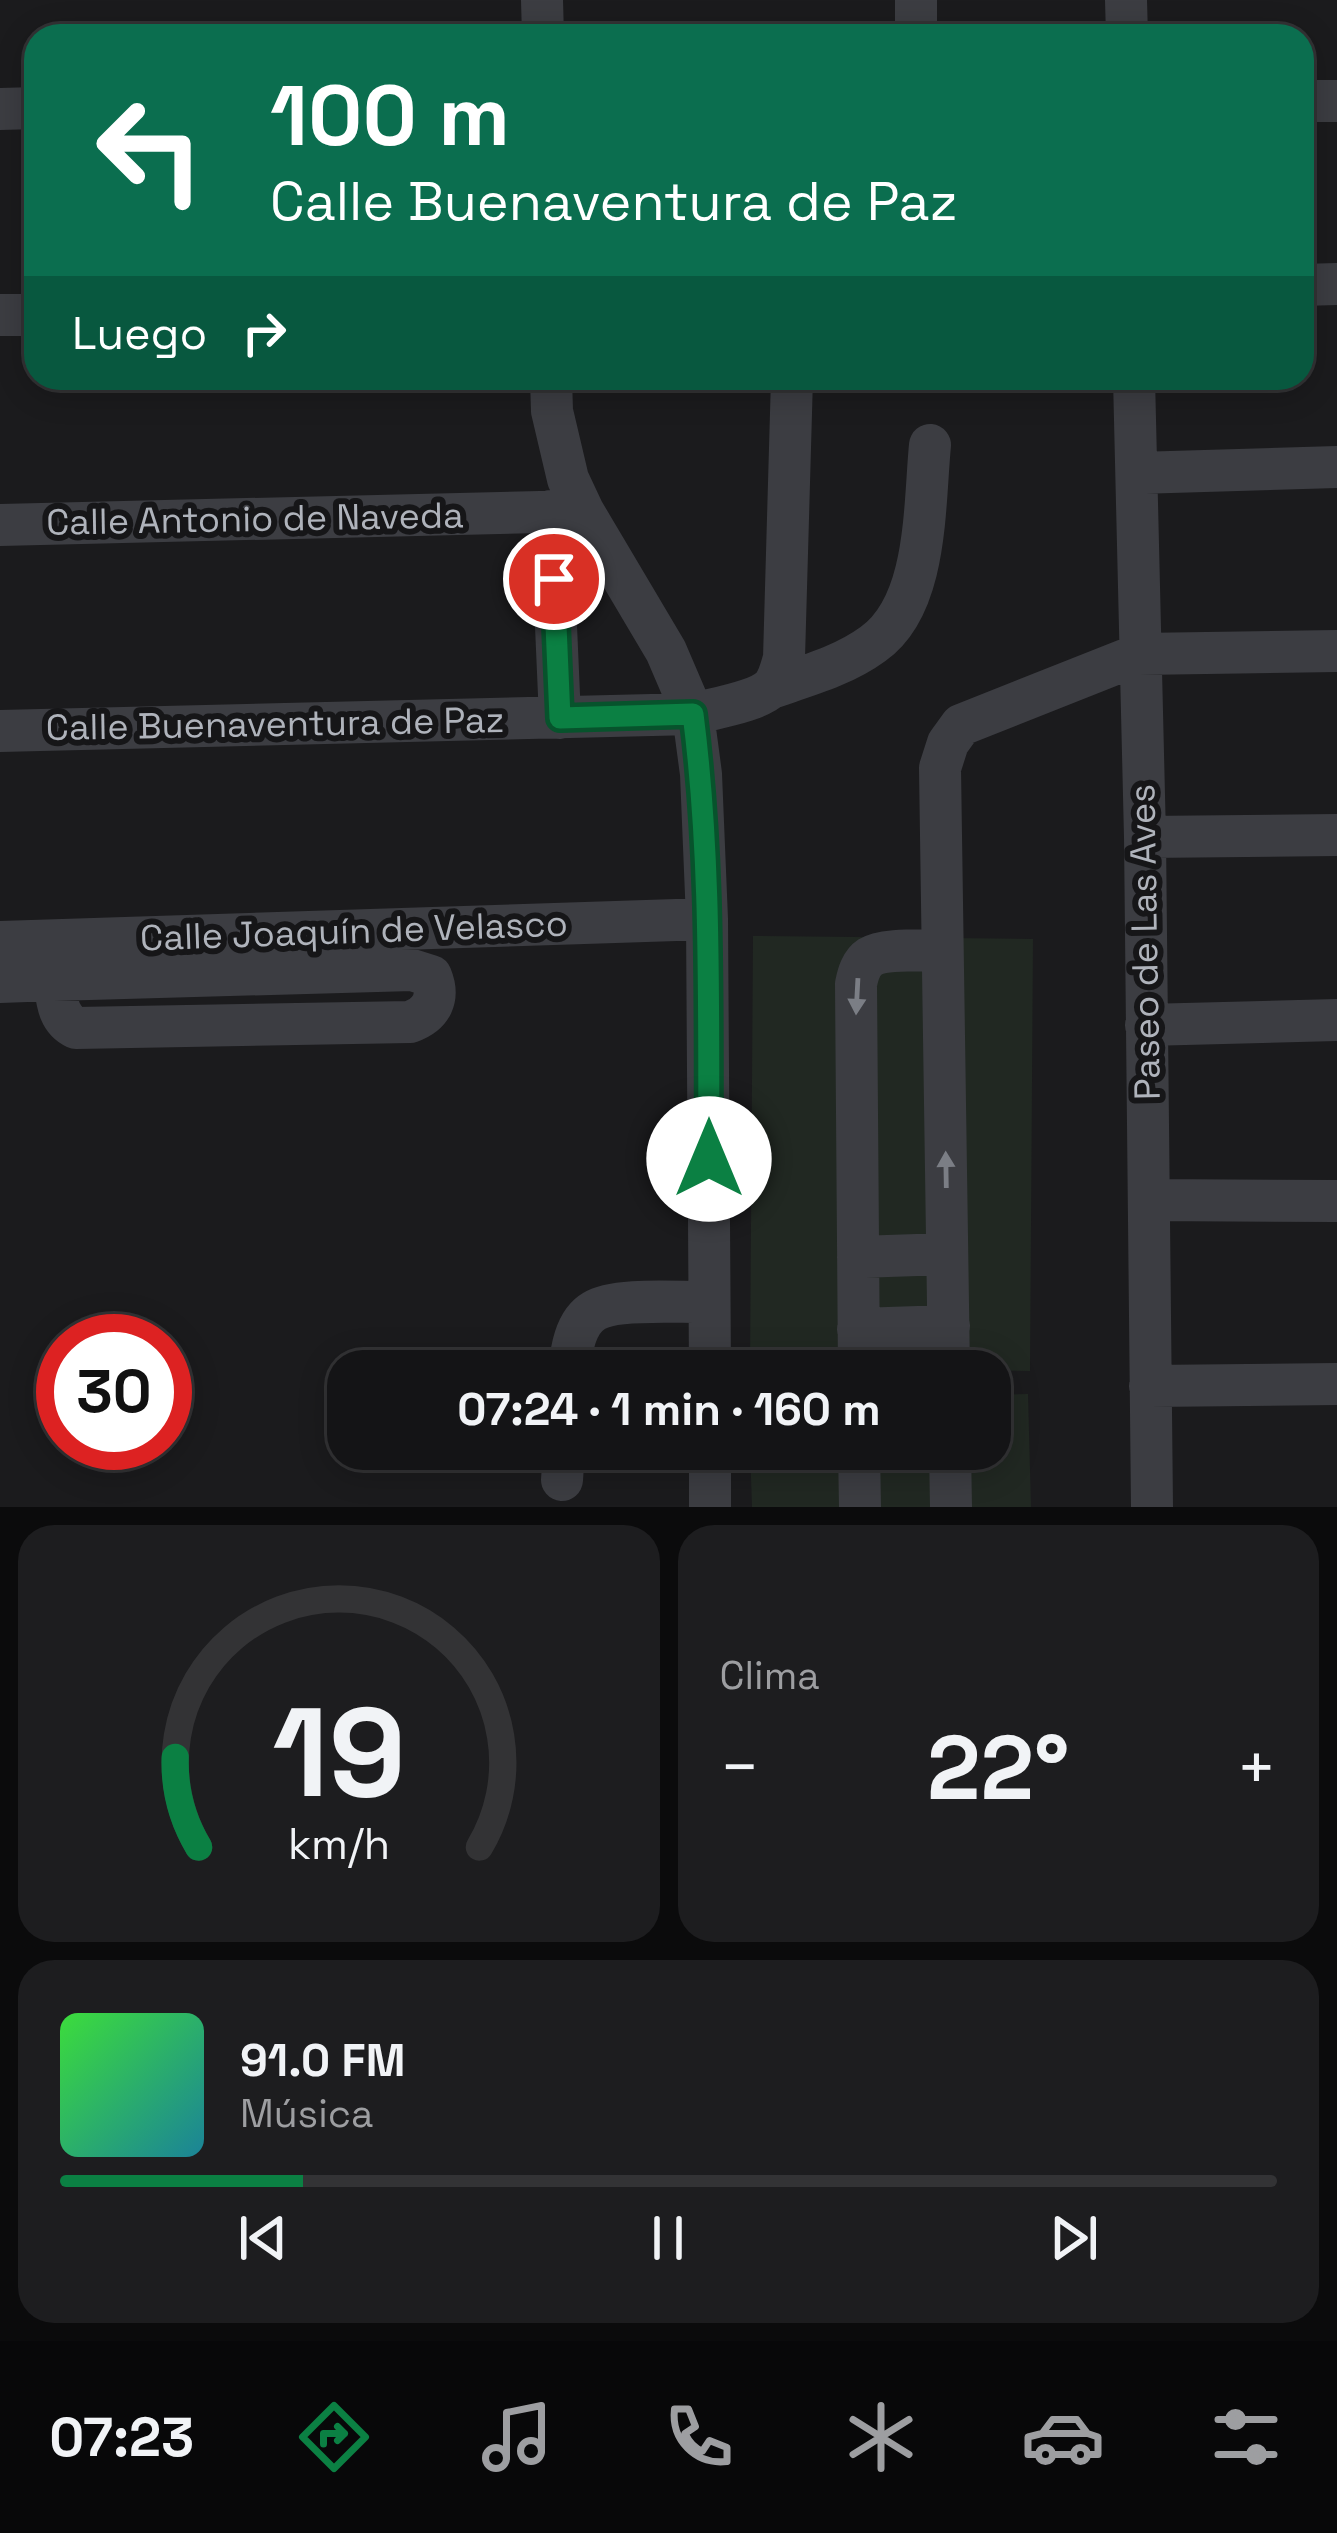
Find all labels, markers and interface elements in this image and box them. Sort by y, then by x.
text: 100 m [270,62,510,170]
icon: left [72,72,228,228]
text: Calle Buenaventura de Paz [270,167,958,236]
icon: right [231,300,297,366]
text: Luego [72,305,207,362]
street label: Calle Antonio de Naveda [46,492,464,546]
pin [503,528,605,630]
icon: arrive [521,546,587,612]
street label: Calle Buenaventura de Paz [45,697,505,751]
street label: Paseo de Las Aves [1119,783,1171,1101]
street label: Calle Joaquín de Velasco [139,901,569,961]
one-way arrow [847,978,866,1016]
position arrow [646,1096,772,1222]
one-way arrow [936,1150,955,1188]
speed limit sign: 30 [36,1314,192,1470]
text: 07:24 · 1 min · 160 m [457,1381,881,1438]
text: Clima [720,1651,820,1700]
text: 19 [272,1673,406,1832]
text: 22° [927,1710,1069,1825]
text: − [720,1725,760,1809]
text: + [1236,1725,1277,1809]
text: km/h [288,1816,390,1871]
text: 91.0 FM [240,2032,405,2089]
text: Música [240,2089,373,2138]
icon: previous [230,2205,296,2271]
icon: pause [635,2205,701,2271]
icon: next [1041,2205,1107,2271]
icon: directions [292,2395,376,2479]
icon: music [475,2395,559,2479]
icon: phone [657,2395,741,2479]
icon: climate [839,2395,923,2479]
icon: car [1021,2395,1105,2479]
icon: filters [1204,2395,1288,2479]
text: 07:23 [49,2403,194,2472]

